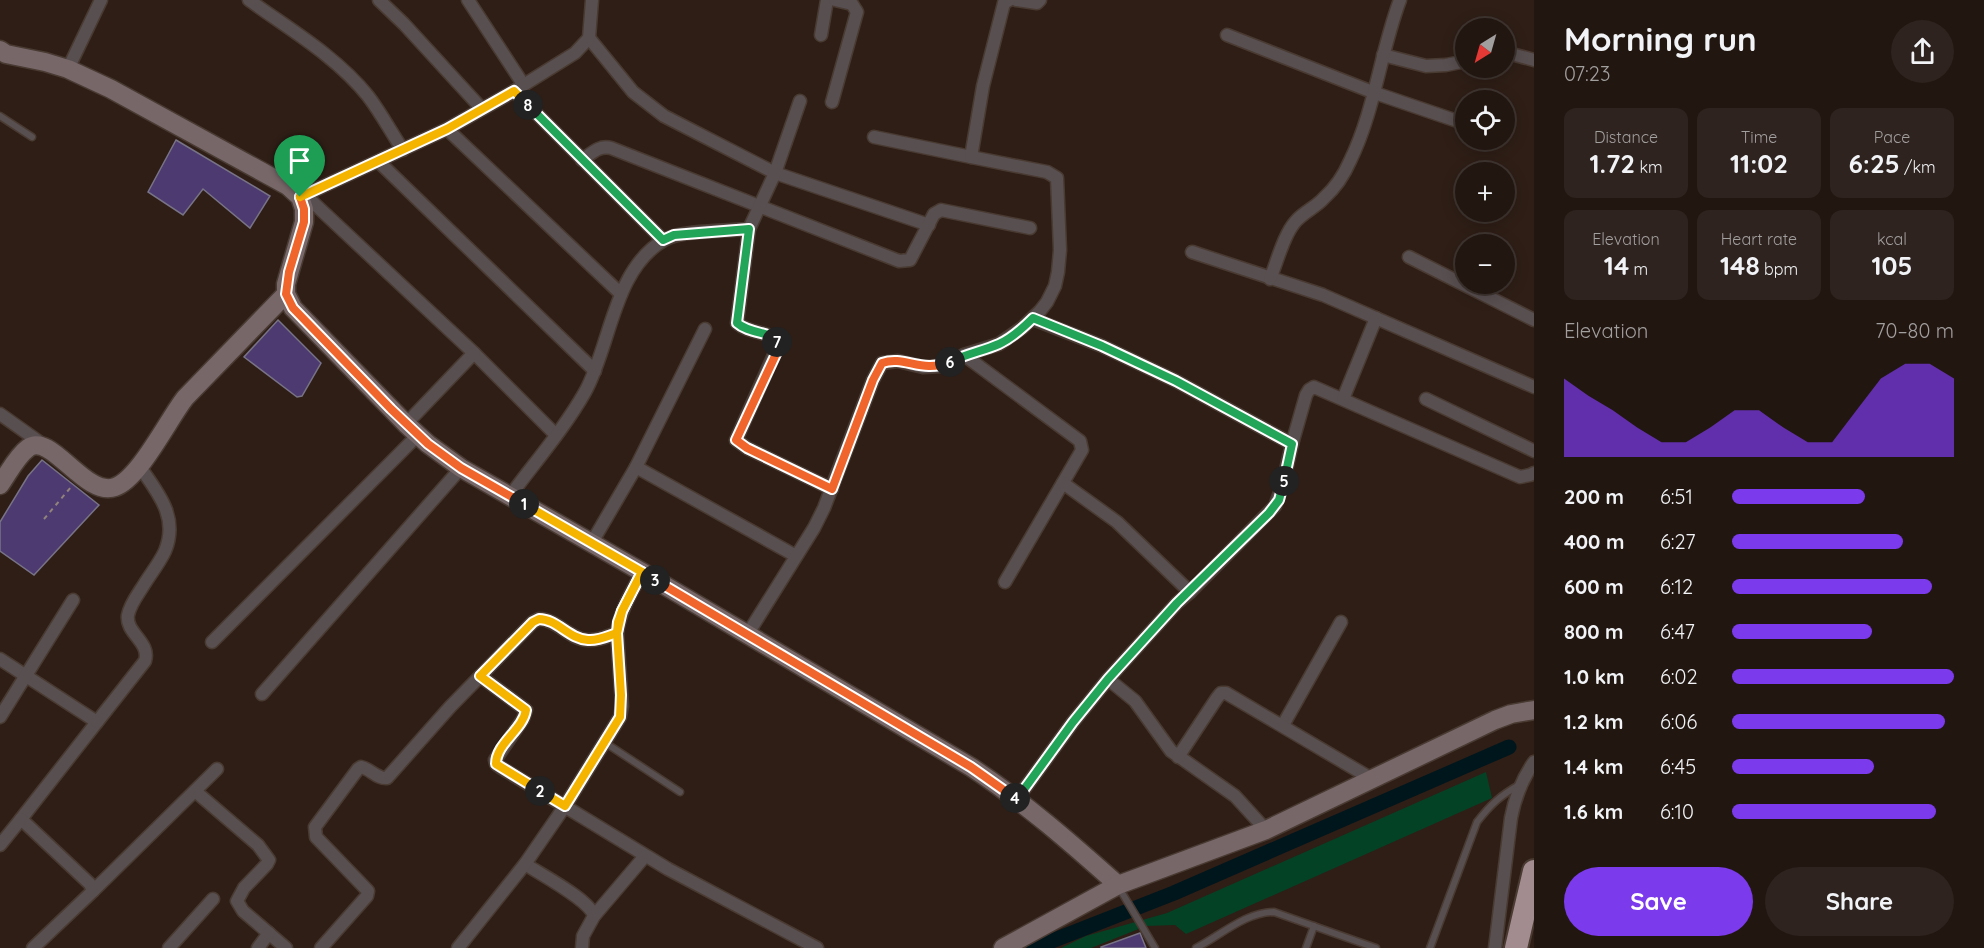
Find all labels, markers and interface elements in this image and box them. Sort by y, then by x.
north arrow [1455,18,1515,78]
map controls [1455,18,1515,294]
text: Morning run [1564,18,1757,59]
button: share [1891,20,1954,83]
text: 07:23 [1564,61,1610,86]
pin: 8 [513,90,543,120]
button: locate [1455,90,1515,150]
text: 8 [524,95,532,115]
text: Distance [1594,127,1658,147]
text: Time [1741,127,1777,147]
text: Pace [1874,127,1910,147]
pin [274,135,325,197]
icon: arrive [283,144,316,177]
text: 1.72 [1589,147,1635,180]
text: 11:02 [1730,147,1788,180]
text: 6:25 [1848,147,1900,180]
text: km [1635,157,1663,177]
text: /km [1900,157,1936,177]
button: + [1455,162,1515,222]
text: Elevation [1592,229,1660,249]
text: Heart rate [1721,229,1797,249]
text: kcal [1877,229,1907,249]
button: − [1455,234,1515,294]
text: 14 [1604,249,1629,282]
text: 148 [1720,249,1760,282]
text: 105 [1871,249,1913,282]
text: m [1629,259,1648,279]
text: bpm [1760,259,1798,279]
text: Elevation [1564,318,1648,343]
text: 70–80 m [1875,318,1954,343]
pin: 7 [762,327,792,357]
text: 7 [773,332,781,352]
pin: 6 [935,347,965,377]
text: 6 [946,352,954,372]
pin: 5 [1269,466,1299,496]
text: 5 [1279,471,1289,491]
text: 200 m [1564,484,1624,509]
text: 6:51 [1660,484,1693,509]
pin: 1 [509,489,539,519]
text: 1 [521,494,527,514]
text: 400 m [1564,529,1624,554]
text: 6:27 [1660,529,1695,554]
pin: 3 [640,565,670,595]
text: 3 [651,570,659,590]
text: 600 m [1564,574,1624,599]
text: 6:12 [1660,574,1693,599]
text: 800 m [1564,619,1624,644]
text: 6:47 [1660,619,1695,644]
text: 1.0 km [1564,664,1624,689]
text: 6:02 [1660,664,1697,689]
text: 1.2 km [1564,709,1624,734]
text: 6:06 [1660,709,1697,734]
text: 1.4 km [1564,754,1623,779]
text: 6:45 [1660,754,1696,779]
pin: 2 [525,776,555,806]
text: 2 [535,781,545,801]
pin: 4 [1000,783,1030,813]
text: 4 [1010,788,1020,808]
text: 1.6 km [1564,799,1623,824]
text: 6:10 [1660,799,1694,824]
button: Save [1564,867,1753,936]
button: Share [1765,867,1954,936]

